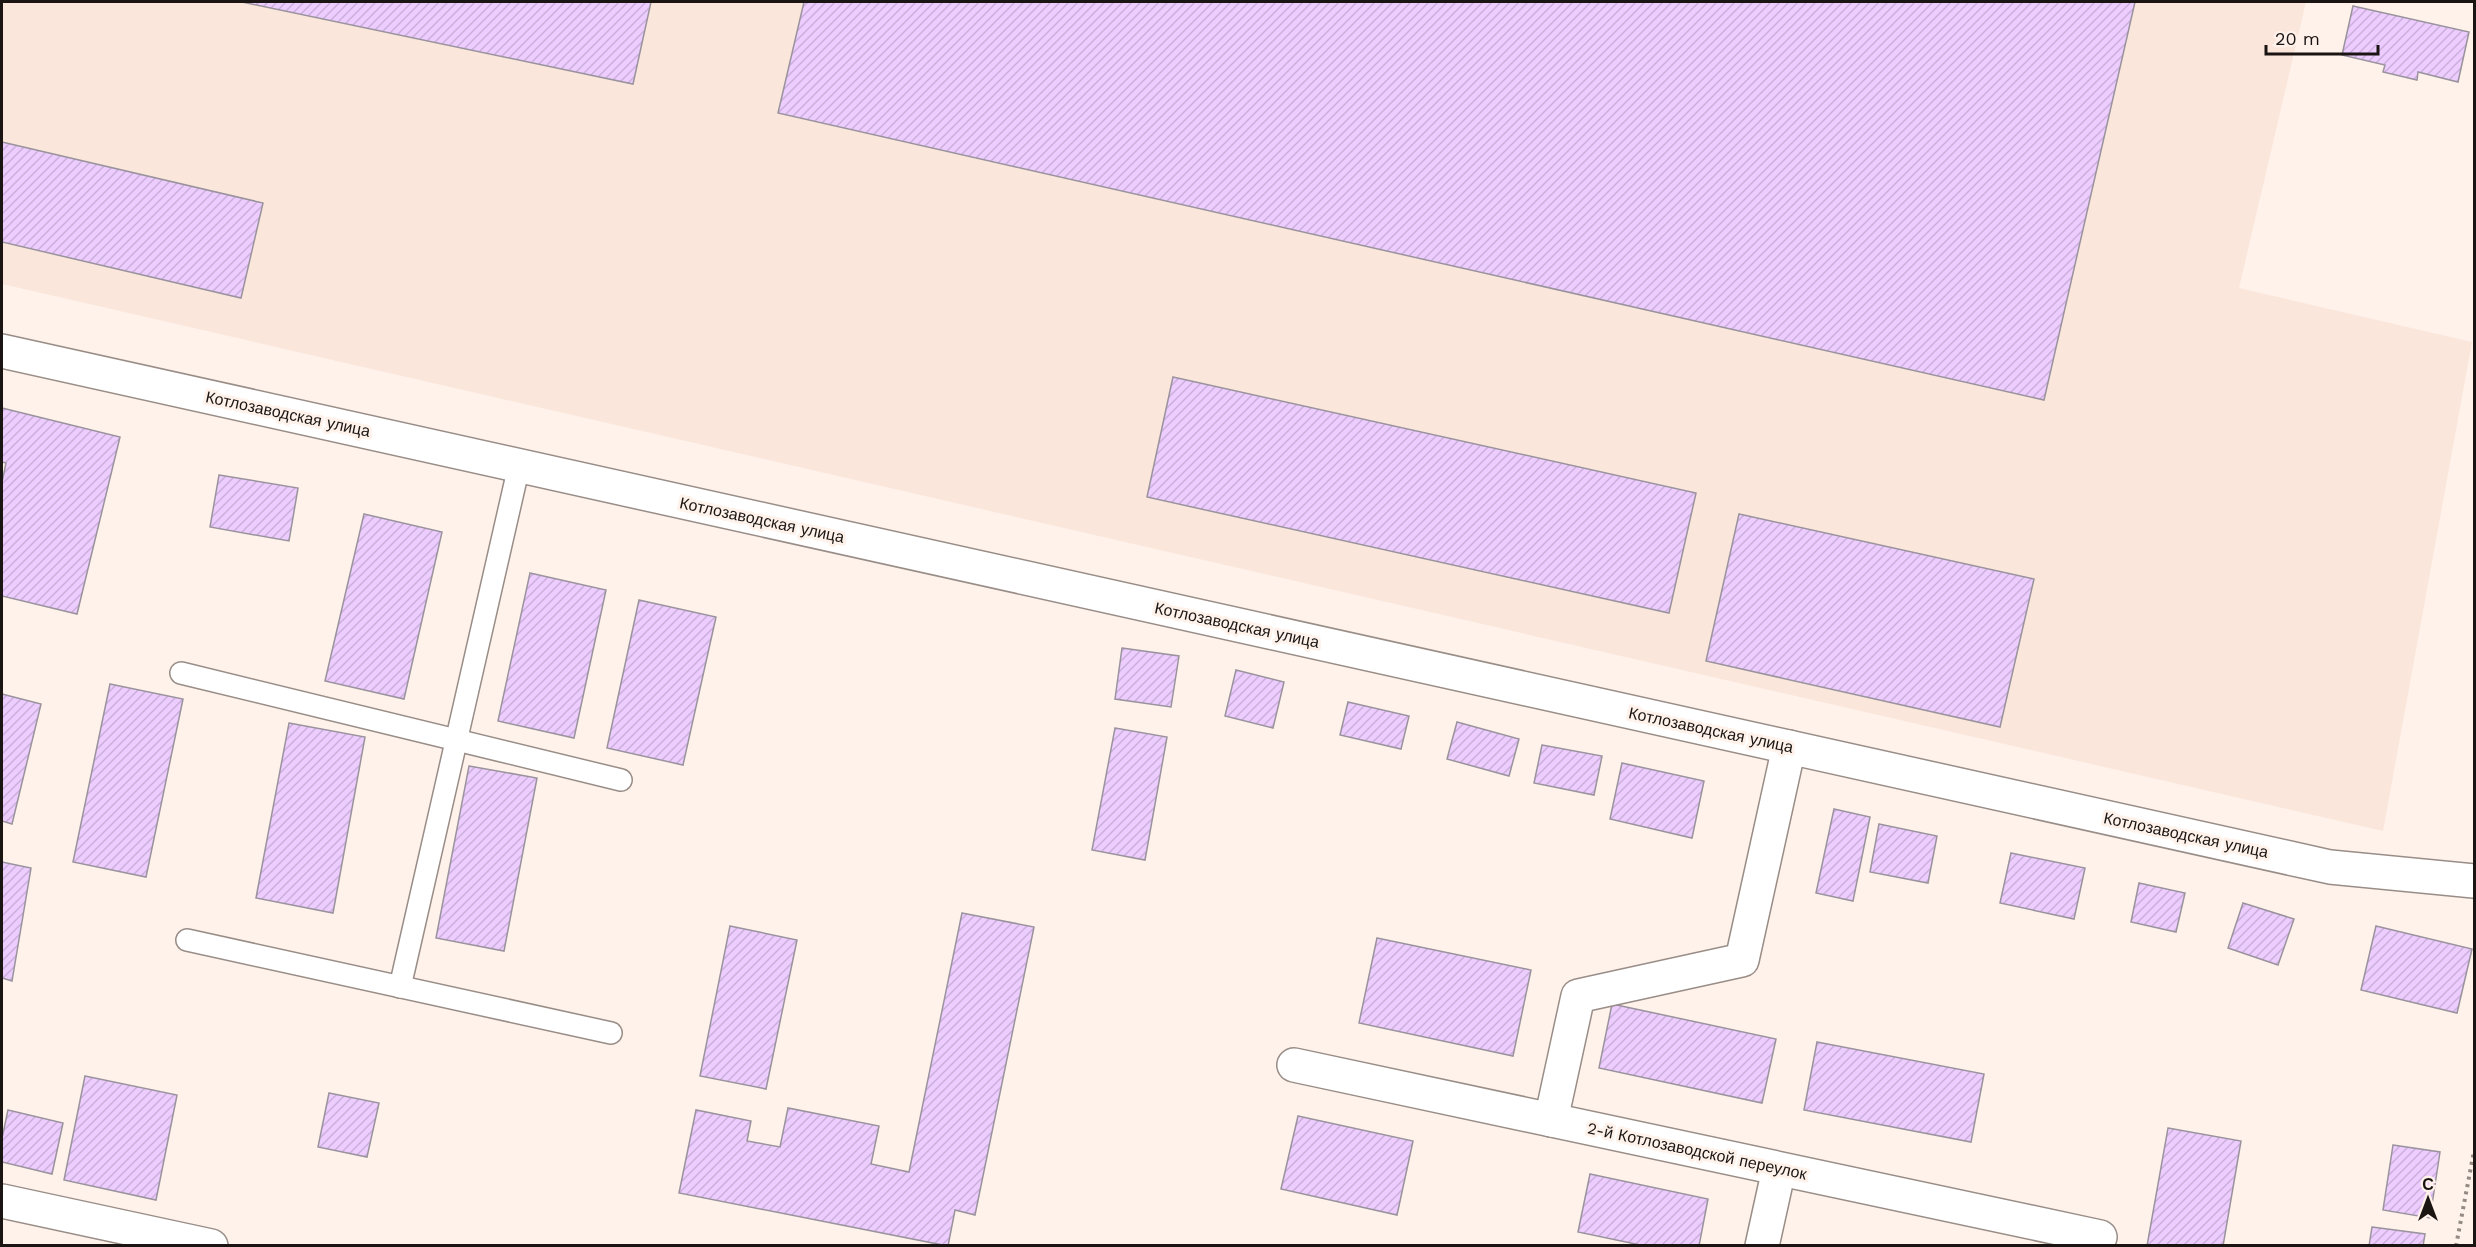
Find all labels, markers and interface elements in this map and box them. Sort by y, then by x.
scale bar [2266,18,2378,56]
text: 20 m [2275,28,2320,49]
street label: Котлозаводская улица [204,387,372,441]
street label: Котлозаводская улица [678,493,846,547]
street label: Котлозаводская улица [1153,598,1321,652]
street label: Котлозаводская улица [1627,703,1795,757]
street label: Котлозаводская улица [2102,808,2270,862]
street label: 2-й Котлозаводской переулок [1586,1118,1809,1184]
north arrow [2398,1169,2458,1229]
text: С [2422,1175,2434,1194]

